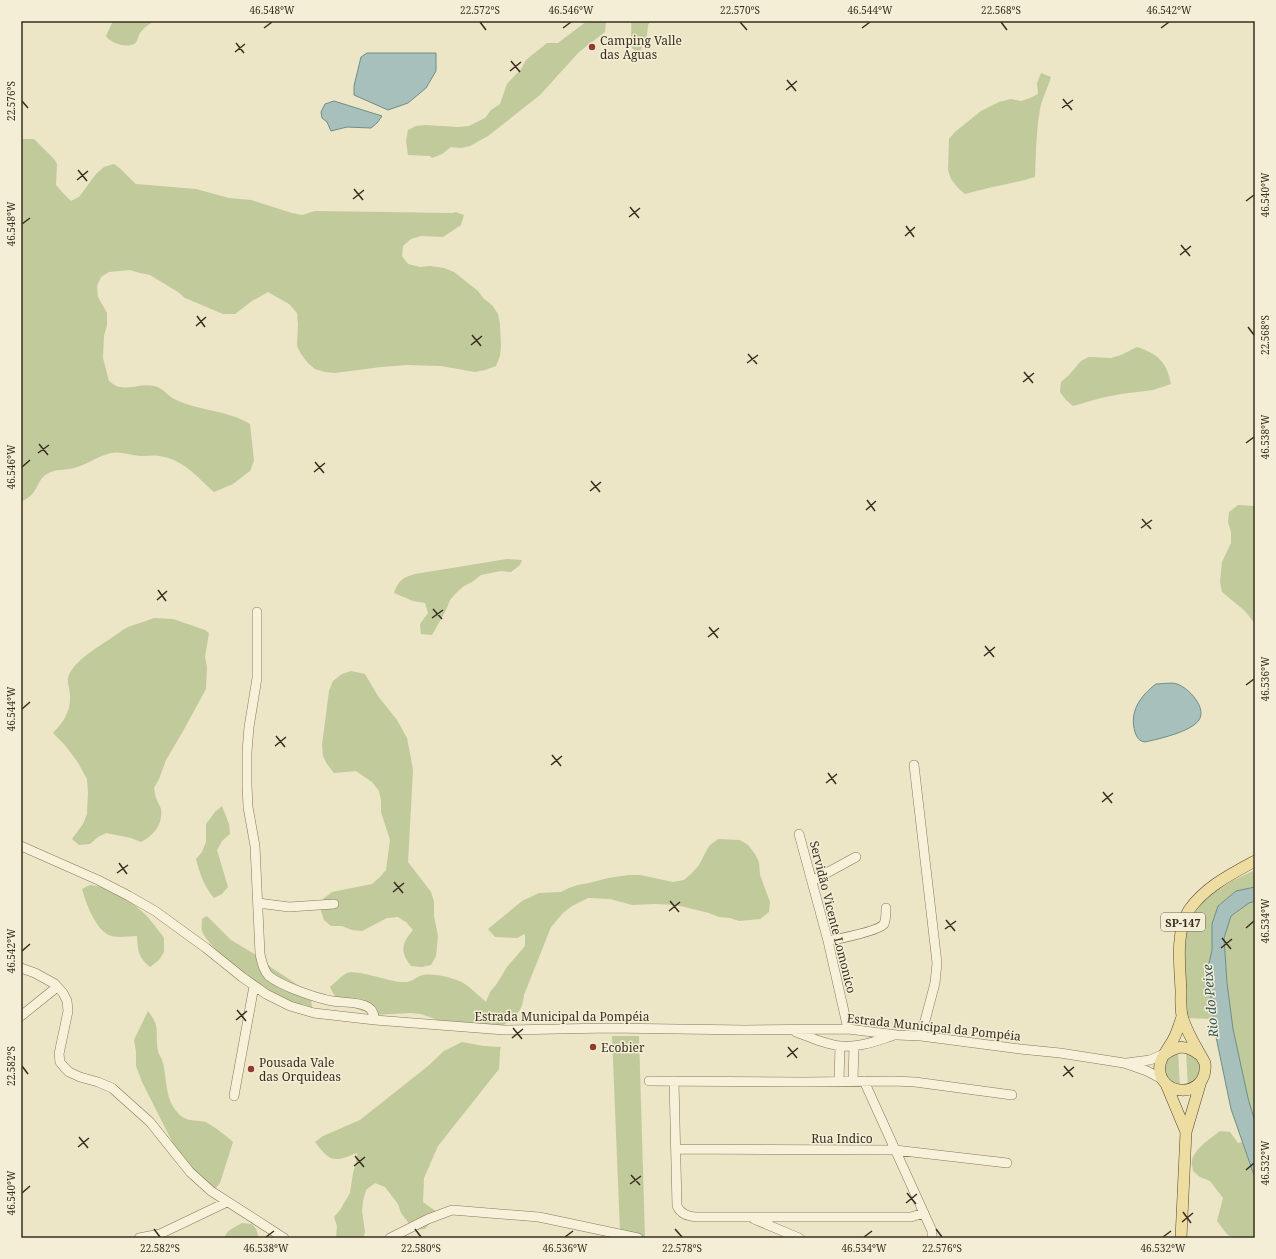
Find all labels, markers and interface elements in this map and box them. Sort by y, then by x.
text: 46.548°W [250,3,295,17]
text: 22.572°S [460,3,500,17]
text: 46.546°W [549,3,594,17]
text: 22.570°S [720,3,760,17]
text: 46.544°W [848,3,893,17]
text: 22.568°S [981,3,1021,17]
text: 46.542°W [1147,3,1192,17]
place label: Camping Valle das Aguas [600,32,682,63]
marker: Camping Valle das Aguas [587,42,597,52]
text: 22.576°S [4,81,18,121]
text: 46.540°W [1258,172,1272,217]
text: 46.548°W [4,201,18,246]
text: 22.568°S [1258,315,1272,355]
text: 46.538°W [1258,414,1272,459]
text: 46.546°W [4,444,18,489]
text: 46.536°W [1258,656,1272,701]
text: 46.544°W [4,686,18,731]
street label: Servidão Vicente Lomonico [806,839,860,995]
text: 46.534°W [1258,898,1272,943]
road number: SP-147 [1161,913,1205,931]
text: 46.542°W [4,928,18,973]
water label: Rio do Peixe [1198,963,1222,1040]
street label: Estrada Municipal da Pompéia [475,1008,650,1025]
street label: Estrada Municipal da Pompéia [846,1009,1022,1045]
place label: Ecobier [601,1039,645,1056]
marker: Ecobier [588,1042,598,1052]
text: 22.582°S [4,1046,18,1086]
place label: Pousada Vale das Orquideas [259,1054,341,1085]
marker: Pousada Vale das Orquideas [246,1064,256,1074]
street label: Rua Indico [811,1130,873,1147]
text: 46.532°W [1258,1140,1272,1185]
text: 46.540°W [4,1170,18,1215]
text: 22.582°S [140,1241,180,1255]
text: 46.538°W [244,1241,289,1255]
text: 22.580°S [401,1241,441,1255]
text: 46.536°W [543,1241,588,1255]
text: 22.578°S [662,1241,702,1255]
text: 46.534°W [842,1241,887,1255]
text: 22.576°S [922,1241,962,1255]
text: 46.532°W [1141,1241,1186,1255]

